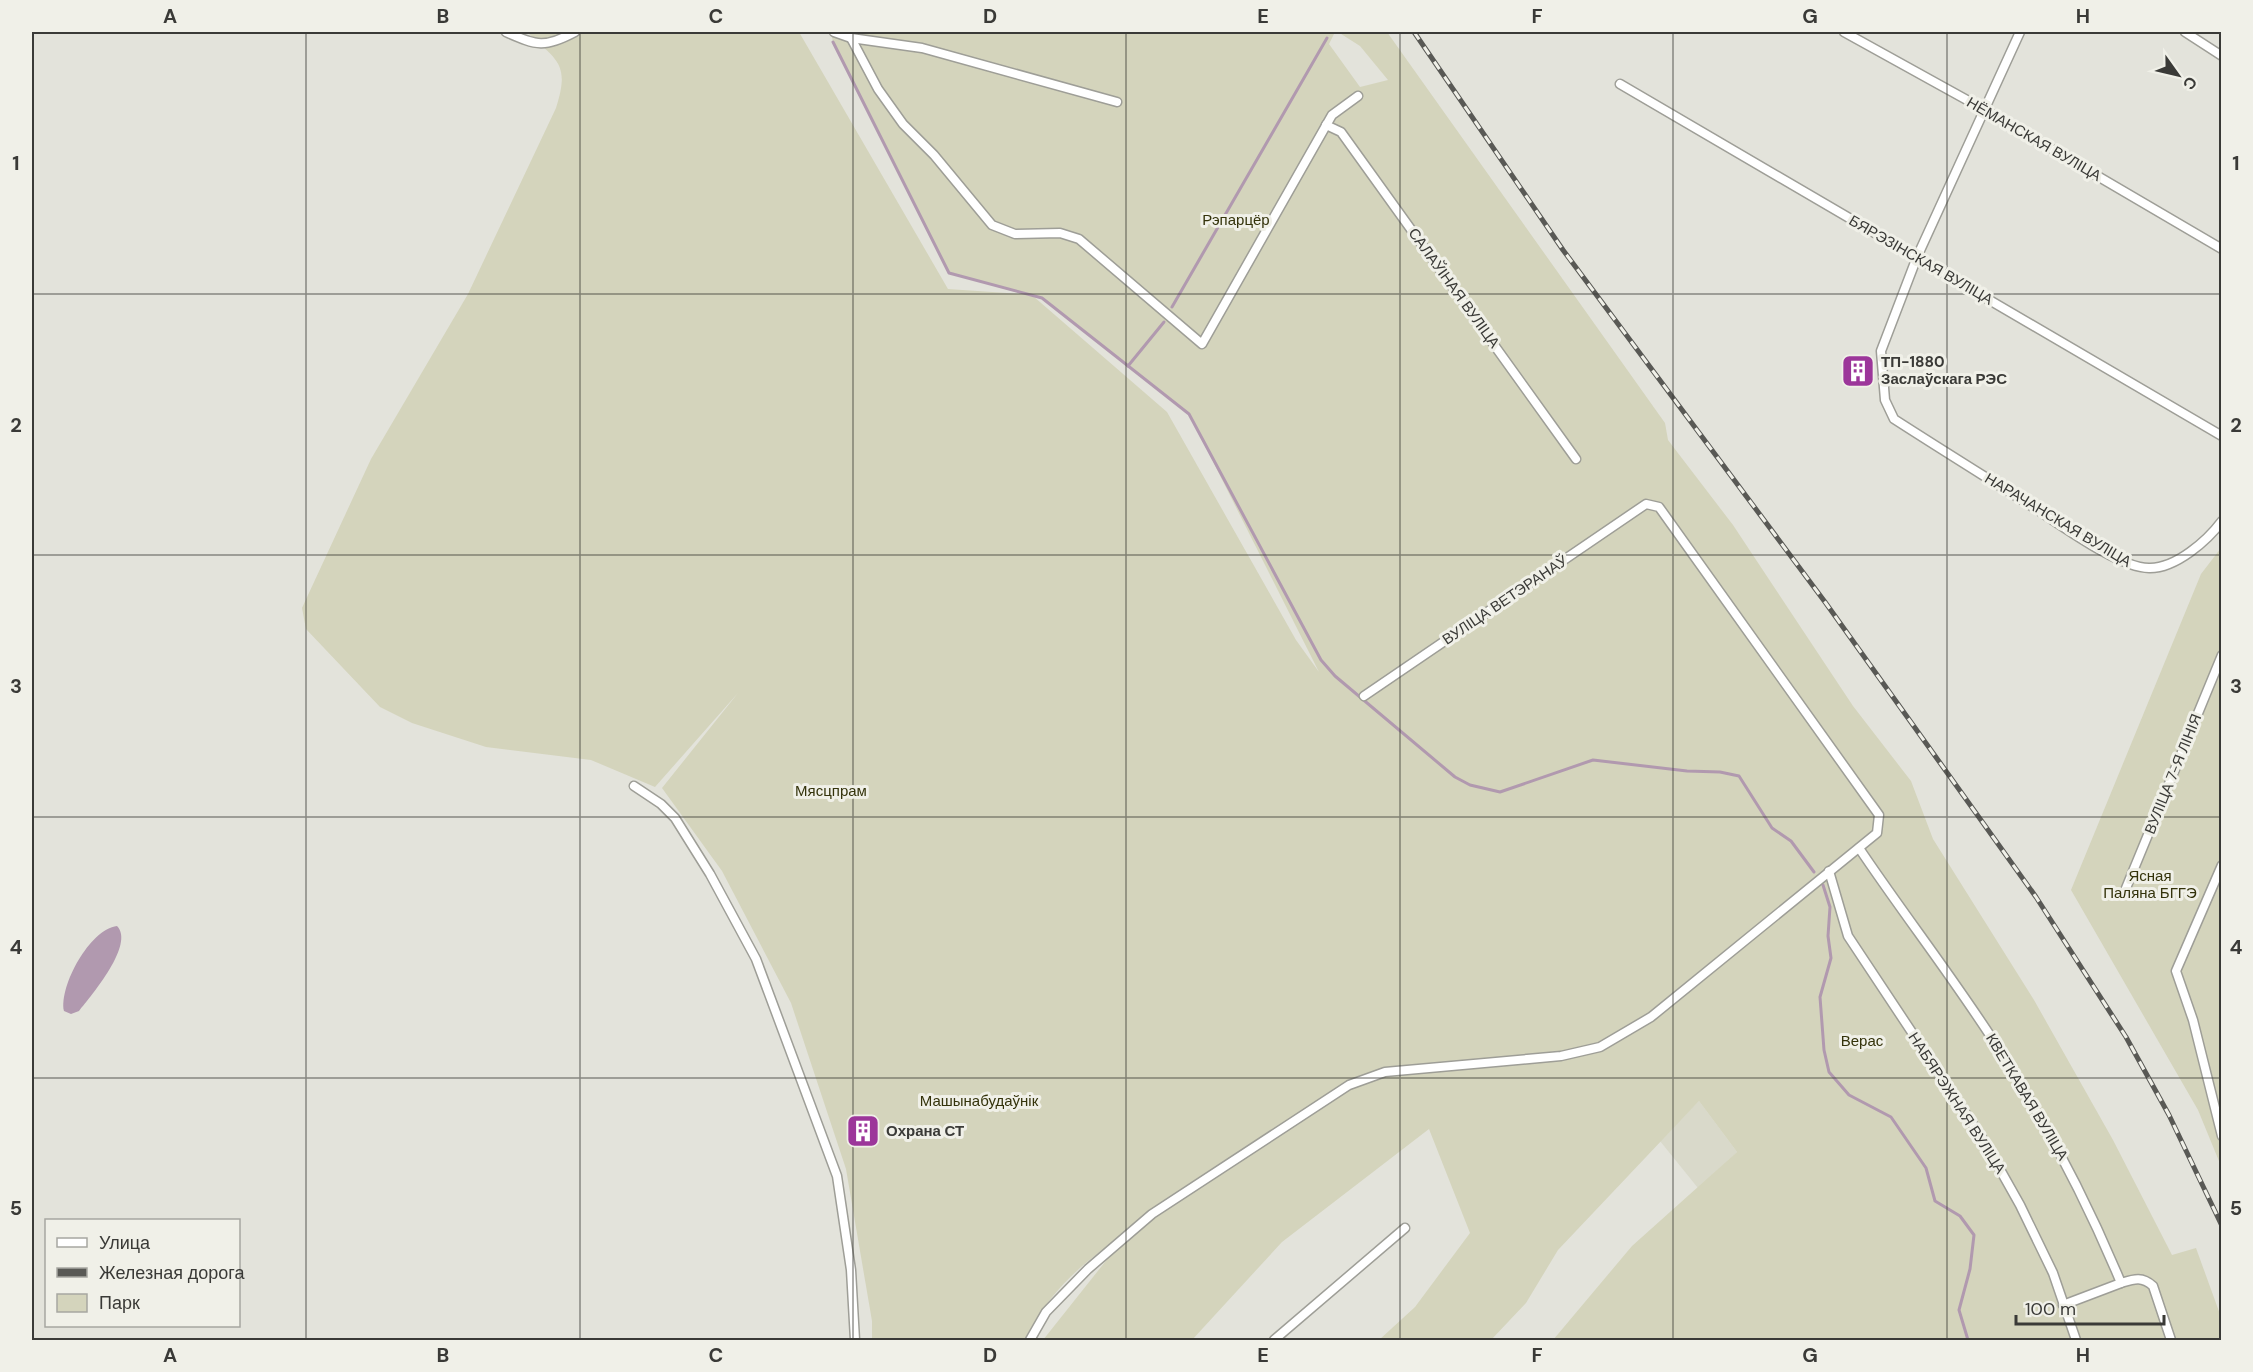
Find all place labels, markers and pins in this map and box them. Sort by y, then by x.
place label: ТП-1880 Заслаўскага РЭС [1881,352,2007,389]
building icon: ТП-1880 Заслаўскага РЭС [1840,353,1876,389]
building icon: Охрана СТ [845,1113,881,1149]
place label: Охрана СТ [886,1121,964,1141]

